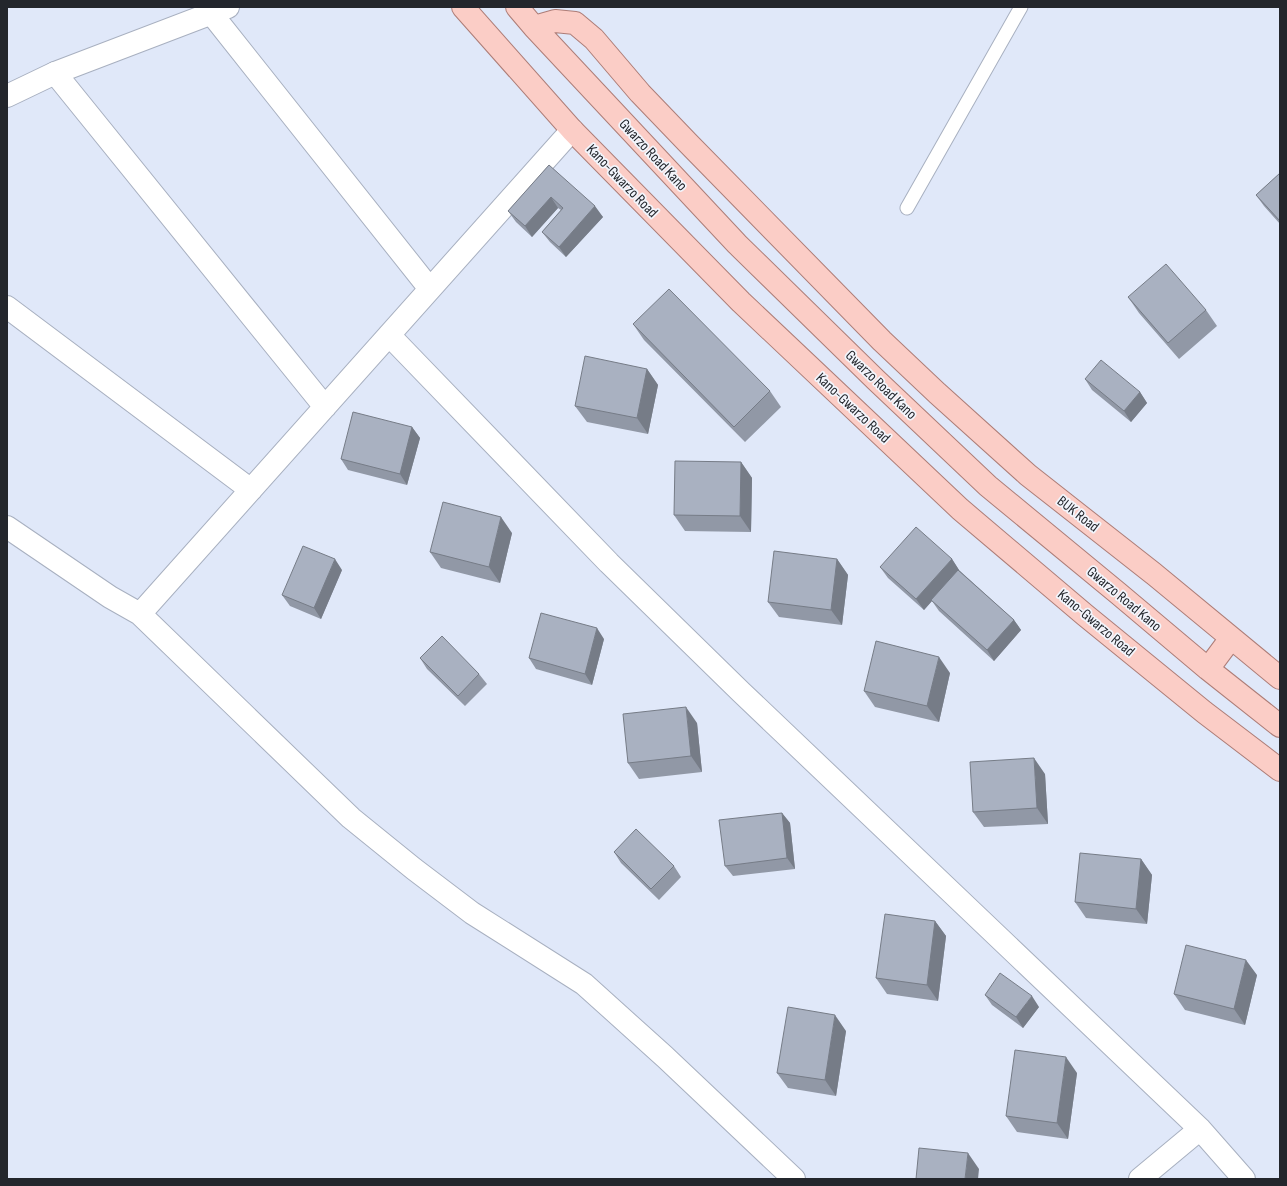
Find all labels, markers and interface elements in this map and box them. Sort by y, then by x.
street label: Gwarzo Road Kano [615,115,691,195]
street label: Kano-Gwarzo Road [582,140,662,222]
street label: Gwarzo Road Kano [841,346,921,424]
street label: Kano-Gwarzo Road [812,369,894,447]
street label: BUK Road [1053,492,1103,536]
street label: Gwarzo Road Kano [1083,562,1165,636]
street label: Kano-Gwarzo Road [1054,585,1138,661]

